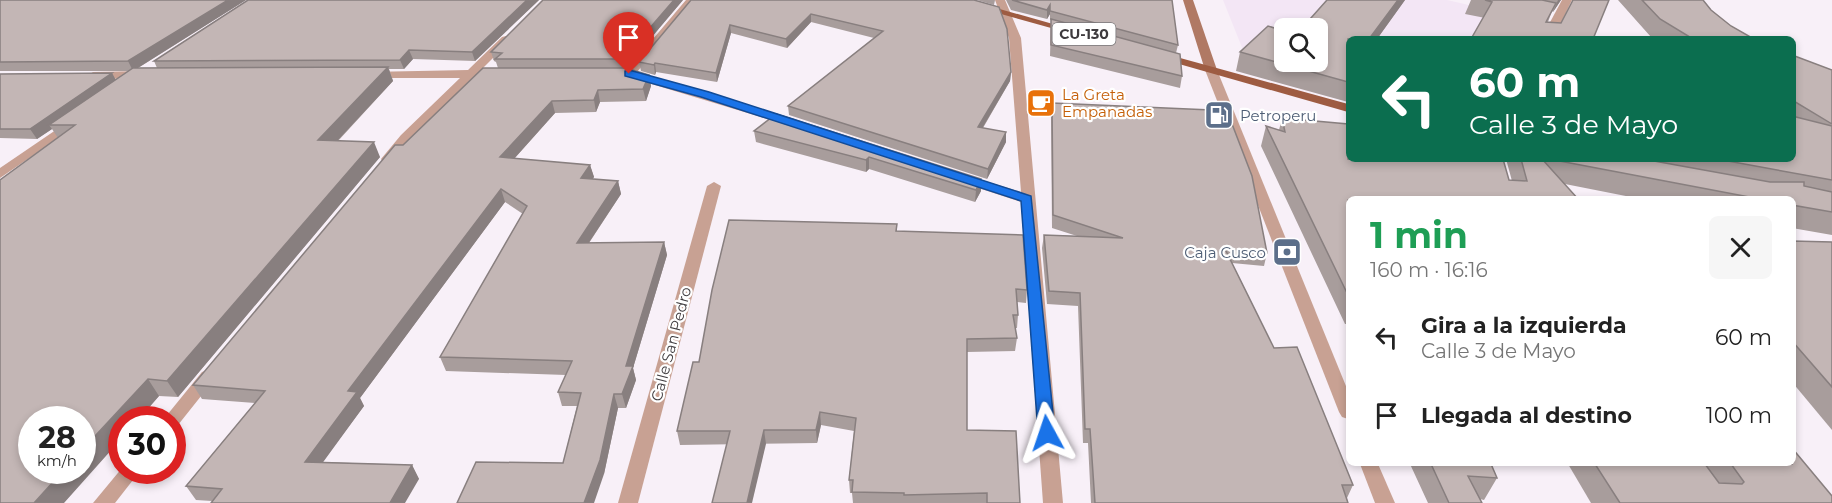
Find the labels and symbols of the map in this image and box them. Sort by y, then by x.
pin [603,12,654,74]
road number: CU-130 [1052,23,1116,45]
place label: La Greta Empanadas [1062,85,1152,121]
cafe icon: La Greta Empanadas [1025,87,1057,119]
fuel station icon: Petroperu [1203,99,1235,131]
place label: Petroperu [1240,106,1316,125]
bank icon: Caja Cusco [1271,236,1303,268]
place label: Caja Cusco [1184,243,1266,262]
street label: Calle San Pedro [647,285,695,403]
position arrow [1015,401,1079,465]
speed limit sign: 30 [108,406,186,484]

